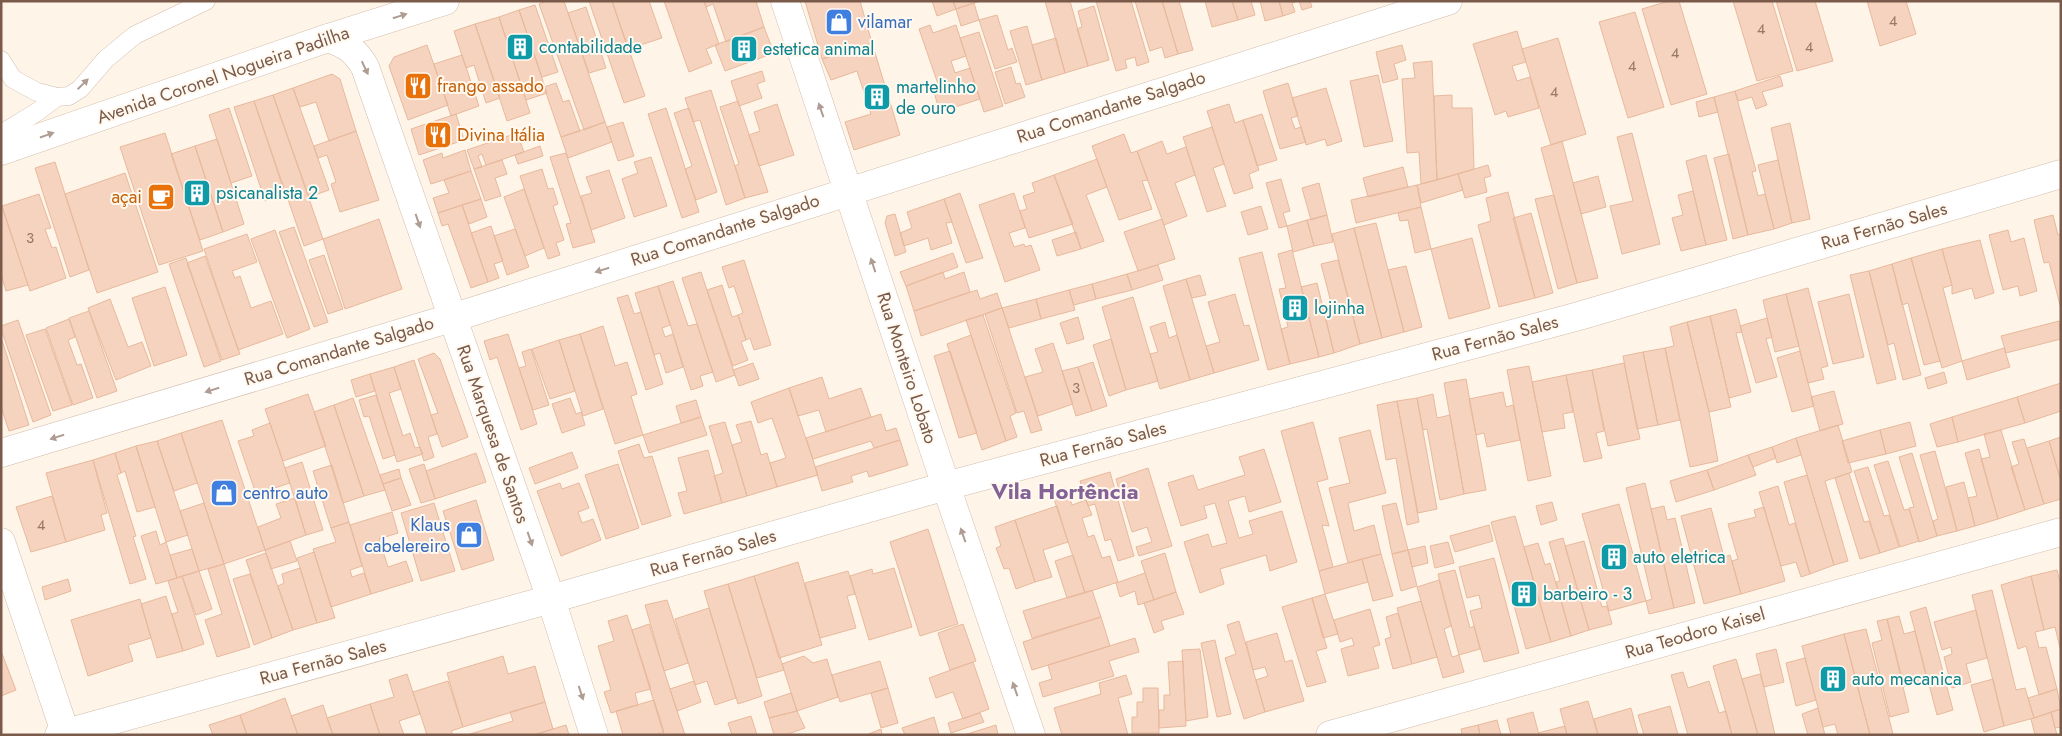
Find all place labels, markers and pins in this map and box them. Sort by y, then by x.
shop icon: vilamar [824,7,854,37]
place label: vilamar [858,9,913,35]
building icon: contabilidade [505,32,535,62]
place label: contabilidade [539,34,642,60]
building icon: estetica animal [729,34,759,64]
place label: estetica animal [763,36,874,62]
restaurant icon: frango assado [403,71,433,101]
place label: frango assado [437,73,544,99]
place label: martelinho de ouro [896,74,976,121]
building icon: martelinho de ouro [862,82,892,112]
restaurant icon: Divina Itália [423,120,453,150]
place label: Divina Itália [457,122,545,148]
building icon: psicanalista 2 [182,178,212,208]
place label: psicanalista 2 [216,180,318,206]
cafe icon: açai [146,182,176,212]
place label: açai [111,184,142,210]
building icon: lojinha [1280,293,1310,323]
place label: lojinha [1314,295,1365,321]
shop icon: centro auto [209,478,239,508]
place label: centro auto [243,480,328,506]
place label: Klaus cabelereiro [364,512,450,559]
shop icon: Klaus cabelereiro [454,520,484,550]
building icon: auto eletrica [1599,542,1629,572]
place label: auto eletrica [1633,544,1726,570]
building icon: barbeiro - 3 [1509,579,1539,609]
place label: barbeiro - 3 [1543,581,1633,607]
building icon: auto mecanica [1818,664,1848,694]
place label: auto mecanica [1852,666,1962,692]

